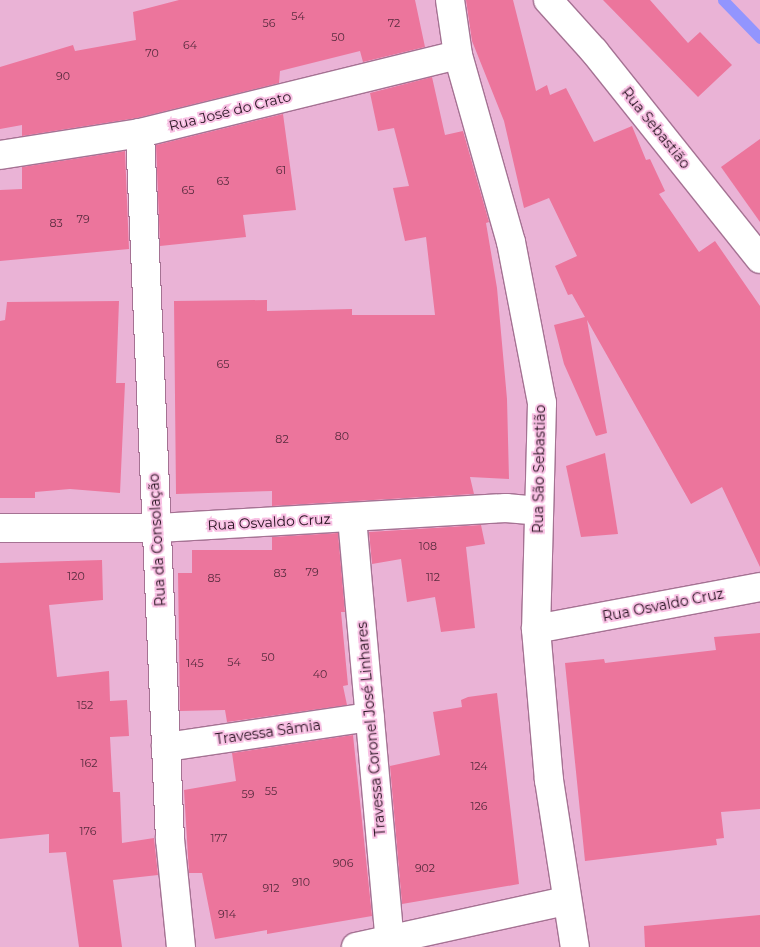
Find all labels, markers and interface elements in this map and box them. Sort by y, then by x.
house number: 54 [291,9,305,23]
house number: 56 [263,16,275,30]
house number: 72 [388,16,400,30]
house number: 50 [331,30,345,44]
house number: 64 [183,38,197,52]
house number: 70 [145,46,159,60]
house number: 90 [56,69,70,83]
street label: Rua Sebastião [618,84,694,172]
street label: Rua José do Crato [167,88,293,134]
house number: 61 [276,163,286,177]
house number: 63 [217,174,229,188]
house number: 65 [182,183,194,197]
house number: 79 [76,212,90,226]
house number: 83 [49,216,63,230]
house number: 65 [217,357,229,371]
street label: Rua São Sebastião [529,404,549,534]
house number: 80 [335,429,349,443]
house number: 82 [275,432,289,446]
street label: Rua da Consolação [145,473,169,607]
street label: Rua Osvaldo Cruz [207,510,331,534]
house number: 108 [419,539,437,553]
house number: 79 [305,565,319,579]
house number: 83 [273,566,287,580]
house number: 120 [67,569,85,583]
house number: 112 [426,570,440,584]
house number: 85 [207,571,221,585]
street label: Rua Osvaldo Cruz [601,585,725,625]
street label: Travessa Coronel José Linhares [353,621,389,837]
house number: 50 [261,650,275,664]
house number: 54 [227,655,241,669]
house number: 145 [186,656,204,670]
house number: 40 [313,667,327,681]
house number: 152 [77,698,93,712]
street label: Travessa Sâmia [214,716,322,748]
house number: 162 [81,756,97,770]
house number: 124 [470,759,488,773]
house number: 55 [265,784,277,798]
house number: 59 [242,787,254,801]
house number: 126 [471,799,487,813]
house number: 176 [80,824,96,838]
house number: 177 [211,831,227,845]
house number: 906 [333,856,353,870]
house number: 902 [415,861,435,875]
house number: 910 [292,875,310,889]
house number: 912 [263,881,279,895]
house number: 914 [218,907,236,921]

